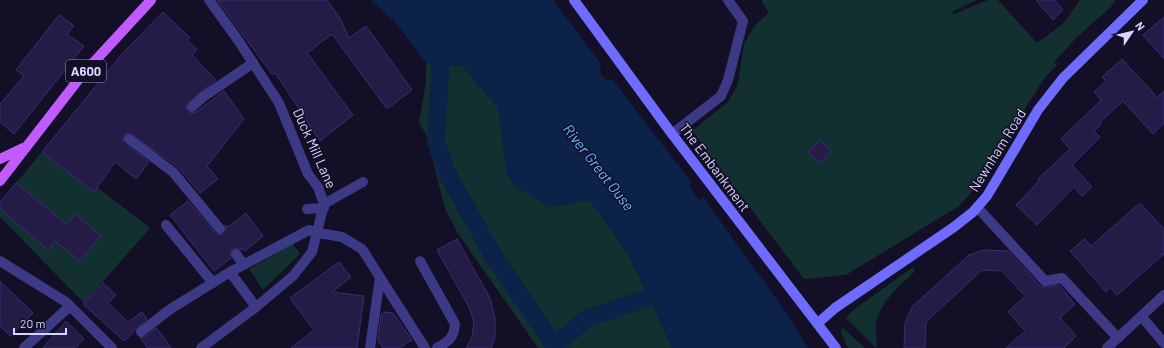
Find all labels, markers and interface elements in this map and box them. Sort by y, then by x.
north arrow [1112,12,1152,52]
text: N [1133,19,1148,33]
road number: A600 [66,60,106,82]
street label: Duck Mill Lane [290,105,340,191]
street label: Newnham Road [965,105,1029,195]
street label: The Embankment [676,119,754,215]
water label: River Great Ouse [560,120,639,214]
scale bar [14,310,66,336]
text: 20 m [20,316,46,330]

